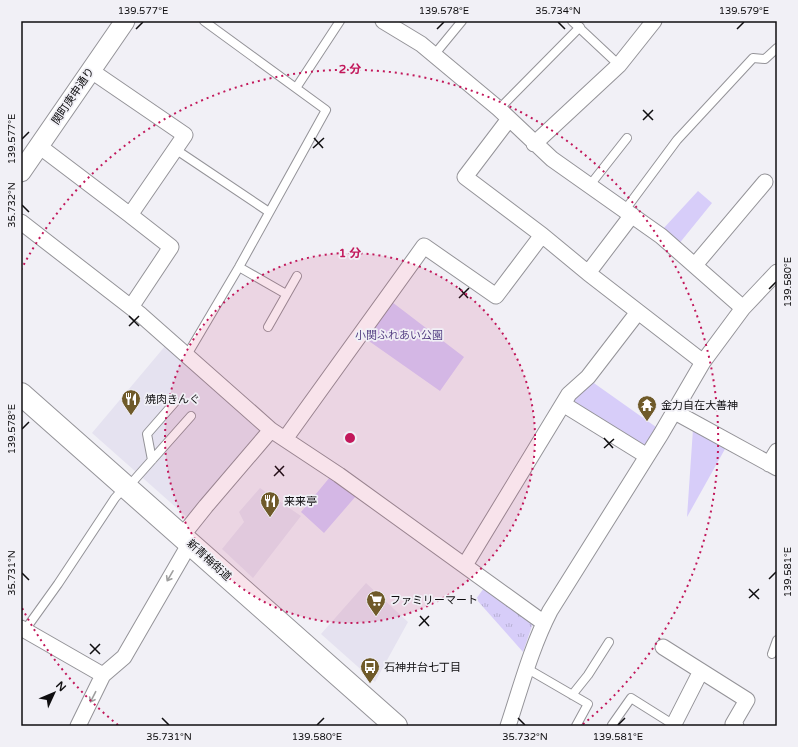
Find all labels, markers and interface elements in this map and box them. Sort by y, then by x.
text: 139.577°E [118,5,168,17]
text: 139.578°E [419,5,469,17]
text: 35.734°N [535,5,581,17]
text: 139.579°E [719,5,769,17]
text: 2 分 [339,62,361,76]
street label: 関町庚申通り [49,65,97,127]
text: 139.577°E [6,114,18,164]
text: 35.732°N [6,182,18,228]
text: 1 分 [339,246,361,260]
text: 139.580°E [782,257,794,307]
park label: 小関ふれあい公園 [355,329,443,342]
restaurant icon: 焼肉きんぐ [120,388,142,416]
place label: 焼肉きんぐ [145,393,200,406]
temple icon: 金力自在大善神 [636,394,658,422]
place label: 金力自在大善神 [661,399,738,412]
text: 139.578°E [6,404,18,454]
centre of rings [343,431,357,445]
restaurant icon: 来来亭 [259,490,281,518]
place label: 来来亭 [284,495,317,508]
street label: 新青梅街道 [184,537,234,583]
text: 139.581°E [782,547,794,597]
text: 35.731°N [6,550,18,596]
one-way arrow [165,570,173,582]
supermarket icon: ファミリーマート [365,589,387,617]
place label: ファミリーマート [390,594,478,607]
bus stop icon: 石神井台七丁目 [359,656,381,684]
place label: 石神井台七丁目 [384,661,461,674]
north arrow [34,673,74,713]
text: N [53,679,69,694]
one-way arrow [88,690,96,702]
text: 35.731°N [146,731,192,743]
text: 139.580°E [292,731,342,743]
text: 35.732°N [502,731,548,743]
text: 139.581°E [593,731,643,743]

